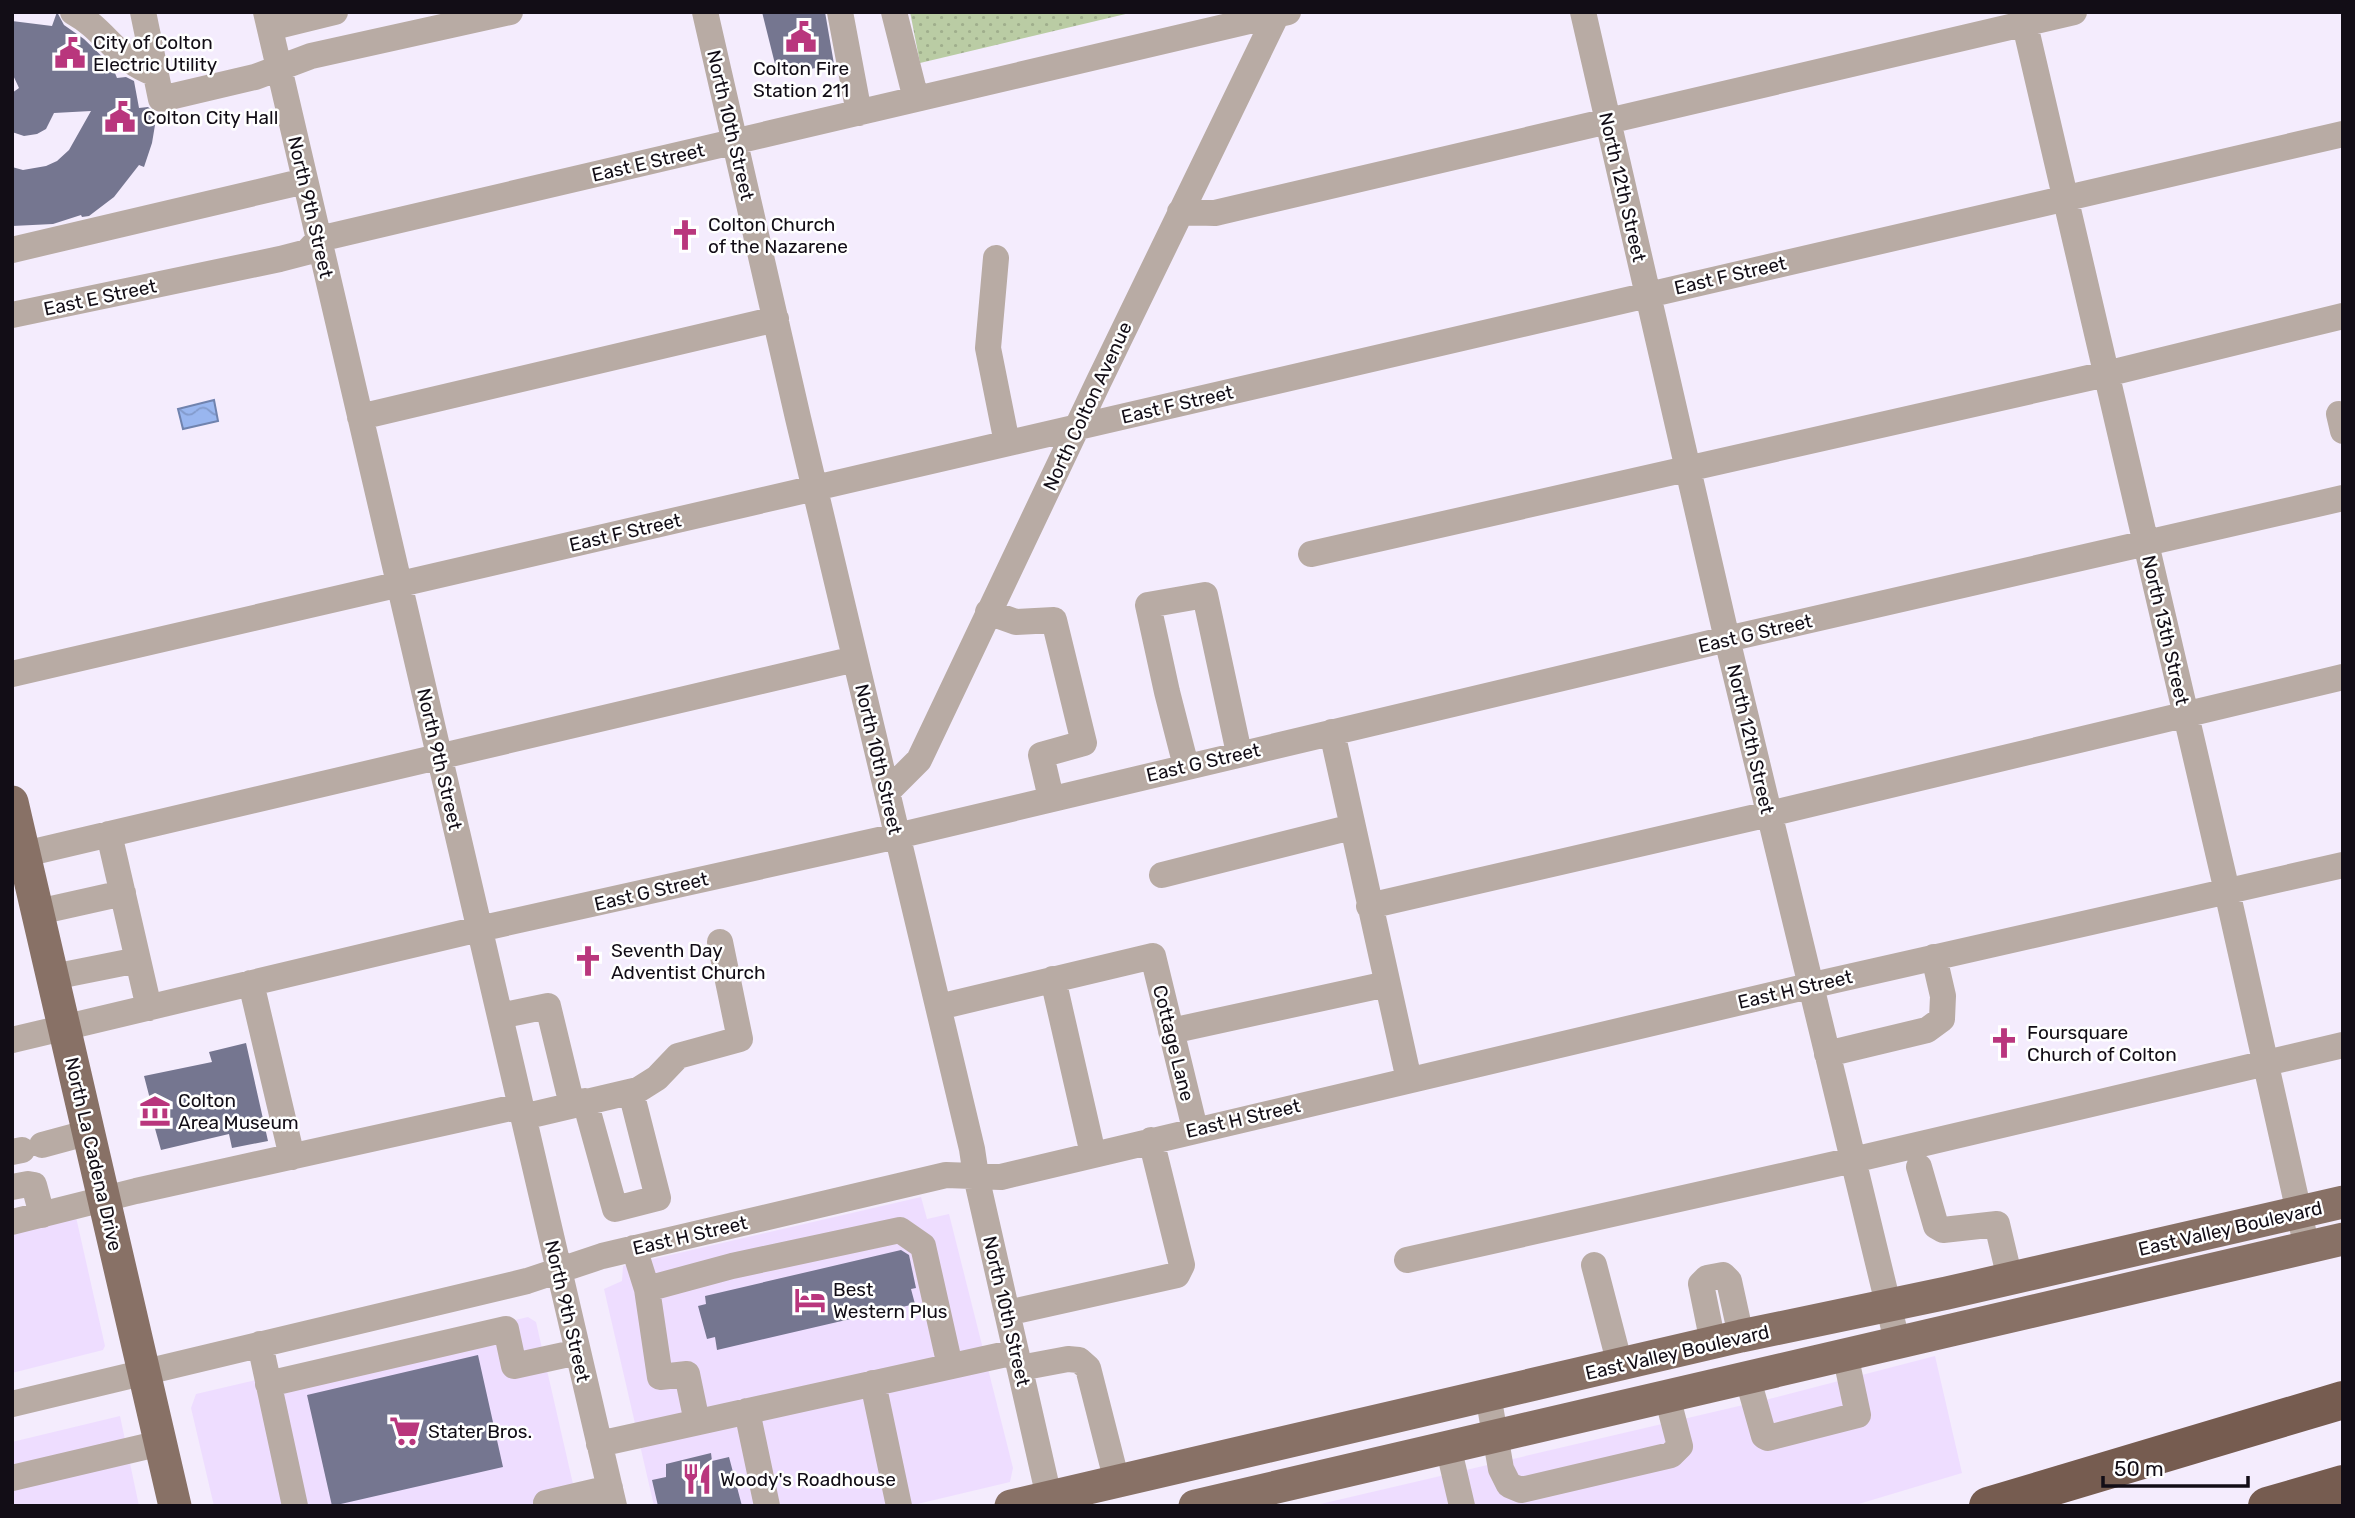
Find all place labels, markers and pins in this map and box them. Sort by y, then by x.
public building icon: Colton Fire Station 211 [784,20,818,54]
place label: City of Colton Electric Utility [93,31,217,76]
public building icon: City of Colton Electric Utility [53,36,87,70]
place label: Colton Fire Station 211 [753,57,849,102]
public building icon: Colton City Hall [103,100,137,134]
place label: Colton City Hall [143,106,278,129]
place label: Colton Church of the Nazarene [708,213,848,258]
church icon: Colton Church of the Nazarene [668,218,702,252]
place label: Seventh Day Adventist Church [611,939,766,984]
church icon: Seventh Day Adventist Church [571,944,605,978]
place label: Foursquare Church of Colton [2027,1021,2177,1066]
church icon: Foursquare Church of Colton [1987,1026,2021,1060]
place label: Colton Area Museum [178,1089,299,1134]
museum icon: Colton Area Museum [138,1094,172,1128]
place label: Best Western Plus [833,1278,948,1323]
hotel icon: Best Western Plus [793,1283,827,1317]
supermarket icon: Stater Bros. [388,1414,422,1448]
place label: Stater Bros. [428,1420,532,1443]
restaurant icon: Woody's Roadhouse [680,1462,714,1496]
place label: Woody's Roadhouse [720,1468,896,1491]

